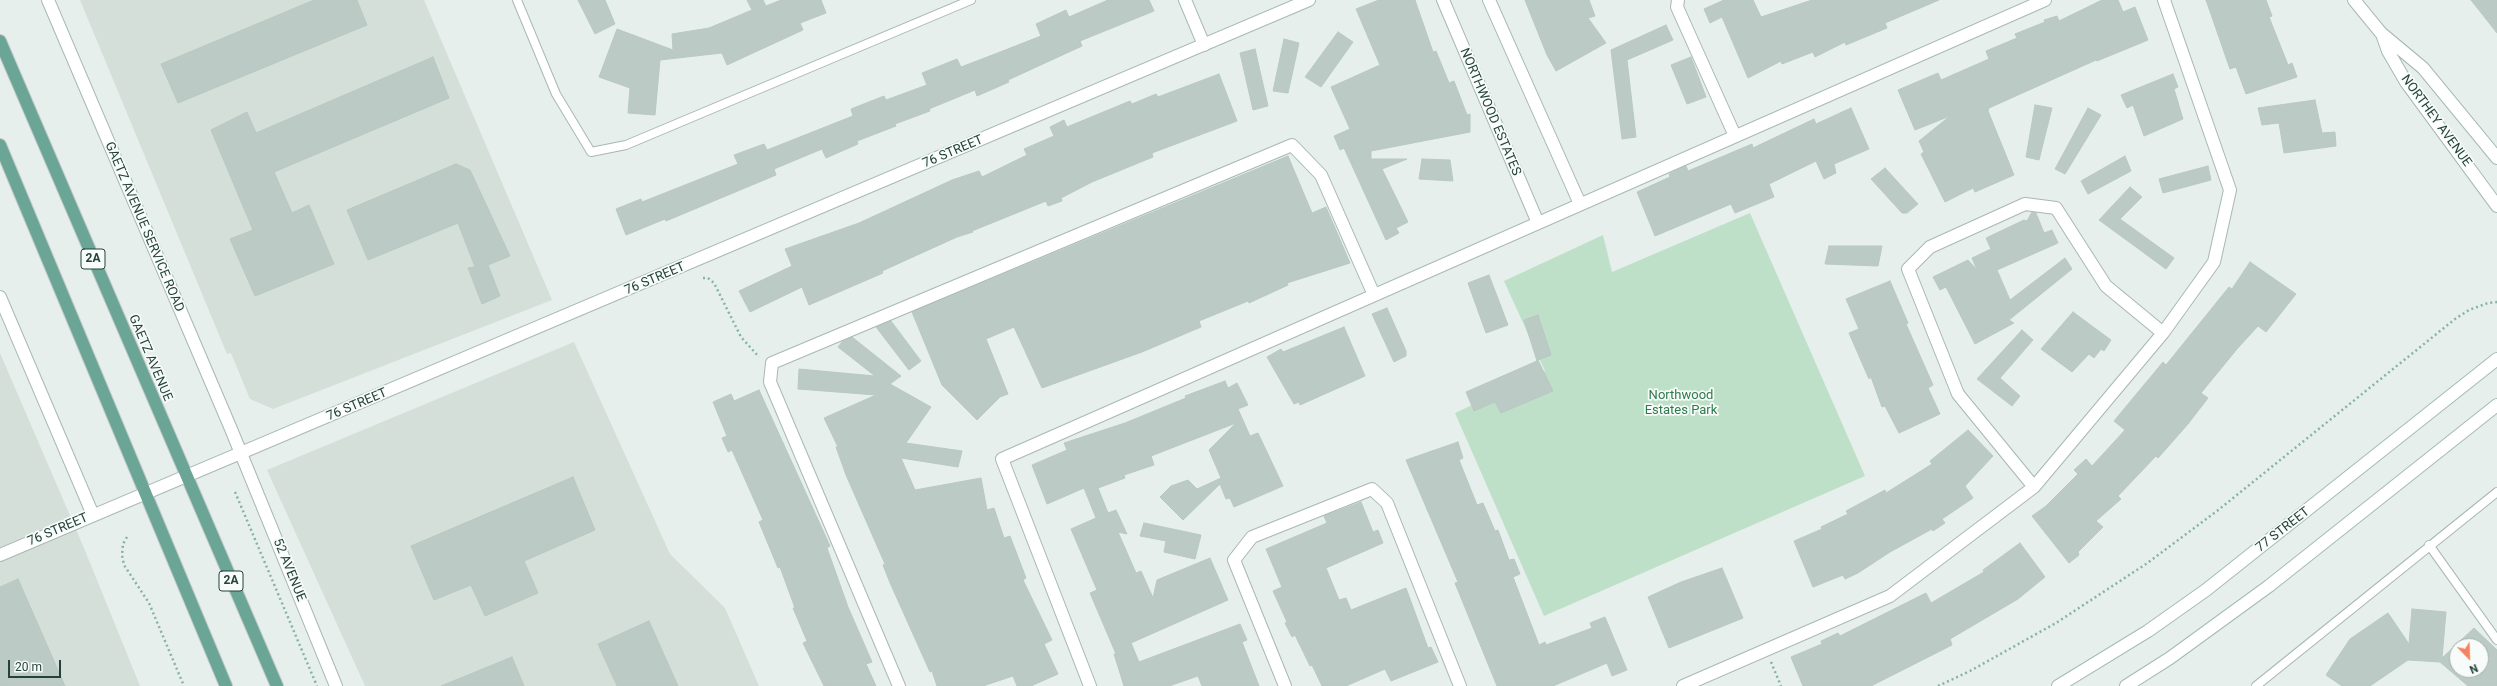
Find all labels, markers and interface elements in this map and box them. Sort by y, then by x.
street label: NORTHWOOD ESTATES [1456,46,1524,178]
street label: NORTHEY AVENUE [2397,72,2475,170]
street label: 76 STREET [921,132,985,172]
street label: GAETZ AVENUE SERVICE ROAD [101,140,187,314]
road number: 2A [81,249,105,269]
street label: 76 STREET [623,259,687,299]
street label: GAETZ AVENUE [125,312,175,404]
street label: 76 STREET [325,385,389,425]
park label: Northwood Estates Park [1645,388,1717,419]
street label: 77 STREET [2253,504,2313,556]
street label: 76 STREET [26,510,90,550]
street label: 52 AVENUE [269,536,309,604]
road number: 2A [219,571,243,591]
north arrow [2449,638,2489,678]
scale bar [10,652,63,678]
text: 20 m [15,660,42,674]
text: N [2467,661,2480,676]

